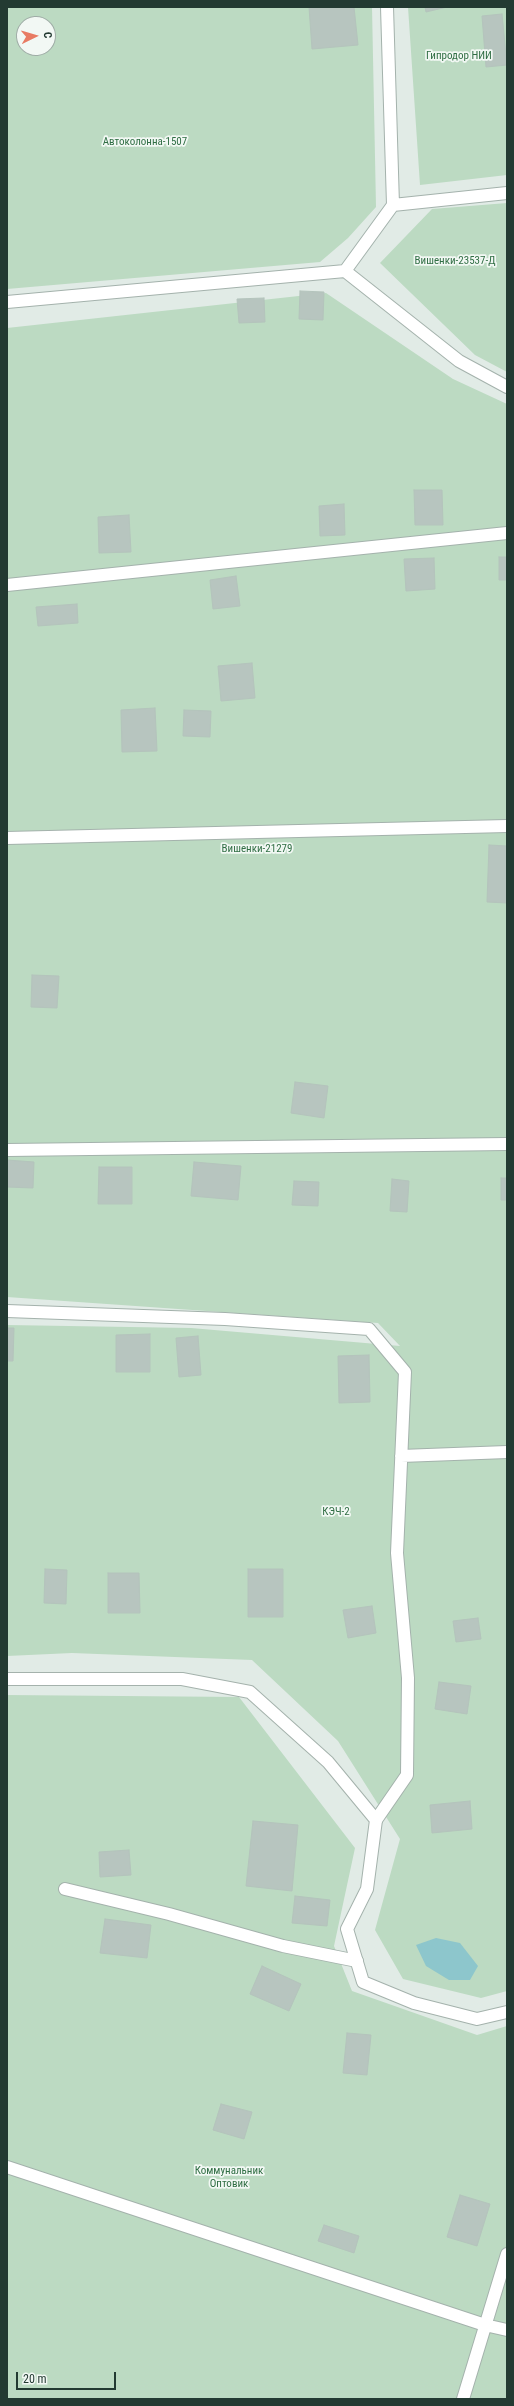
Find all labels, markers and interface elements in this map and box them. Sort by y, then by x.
north arrow [16,16,56,56]
text: С [41,31,54,39]
park label: Гипродор НИИ [426,49,492,63]
park label: Автоколонна-1507 [103,135,187,149]
park label: Вишенки-23537-Д [415,254,495,268]
park label: Вишенки-21279 [222,842,292,856]
park label: КЭЧ-2 [322,1505,350,1519]
park label: Коммунальник Оптовик [195,2164,263,2190]
scale bar [18,2364,118,2390]
text: 20 m [23,2372,47,2386]

